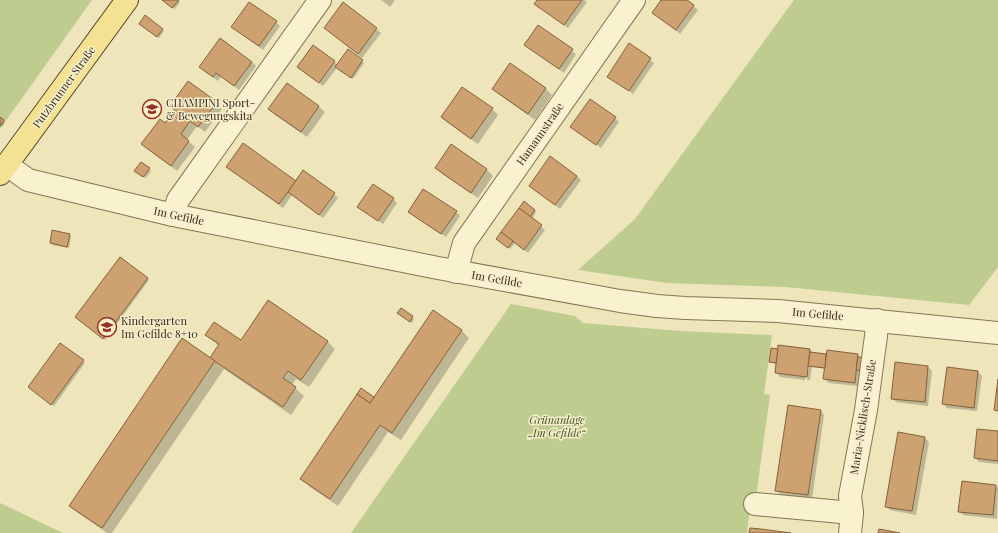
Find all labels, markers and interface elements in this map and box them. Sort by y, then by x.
street label: Putzbrunner Straße [29,42,99,131]
place label: CHAMPINI Sport- & Bewegungskita [166,95,255,123]
school or university icon: CHAMPINI Sport- & Bewegungskita [141,98,163,120]
street label: Hamannstraße [512,99,567,168]
street label: Im Gefilde [152,203,206,228]
street label: Im Gefilde [470,267,524,290]
street label: Im Gefilde [792,304,845,323]
place label: Kindergarten Im Gefilde 8+10 [121,313,198,341]
school or university icon: Kindergarten Im Gefilde 8+10 [96,316,118,338]
street label: Maria-Nicklisch-Straße [846,358,879,476]
park label: Grünanlage „Im Gefilde“ [527,412,586,440]

